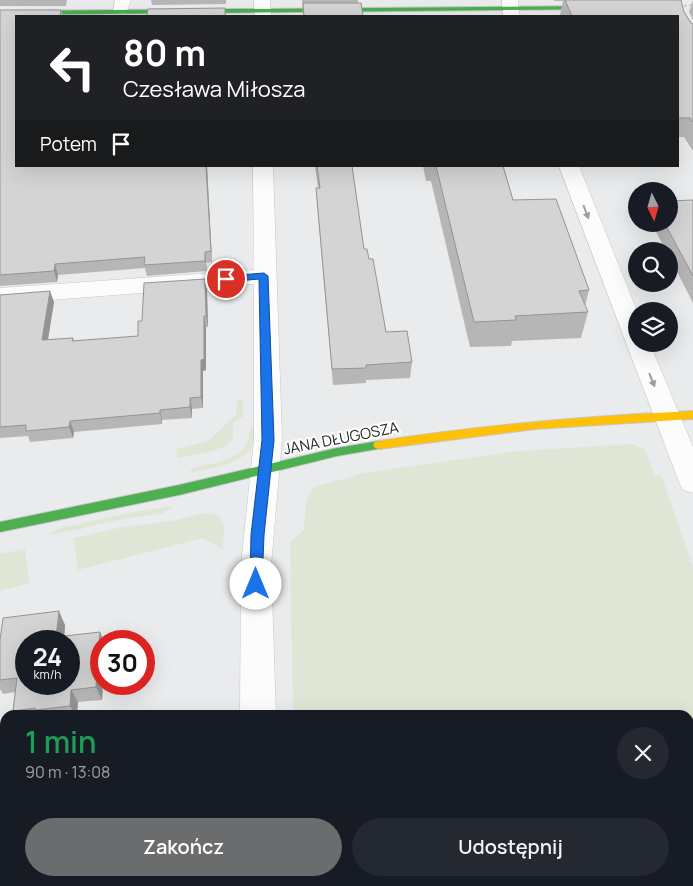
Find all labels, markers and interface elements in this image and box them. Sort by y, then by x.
text: 80 m [123,29,206,77]
icon: left [40,35,105,100]
text: Czesława Miłosza [123,74,306,104]
icon: arrive [107,130,135,158]
text: Potem [40,131,97,157]
north arrow [628,182,678,232]
map controls [628,182,678,352]
one-way arrow [583,205,591,219]
button: search [628,242,678,292]
pin [205,258,247,300]
icon: arrive [212,265,240,293]
button: layers [628,302,678,352]
one-way arrow [648,373,656,388]
street label: JANA DŁUGOSZA [282,416,401,459]
position arrow [229,557,281,609]
speed limit sign: 30 [90,630,155,695]
text: 24 [33,639,62,674]
text: km/h [34,666,61,683]
text: 1 min [25,721,97,762]
button: close [617,727,669,779]
text: 90 m · 13:08 [25,761,110,783]
button: Zakończ [25,818,342,876]
button: Udostępnij [352,818,669,876]

